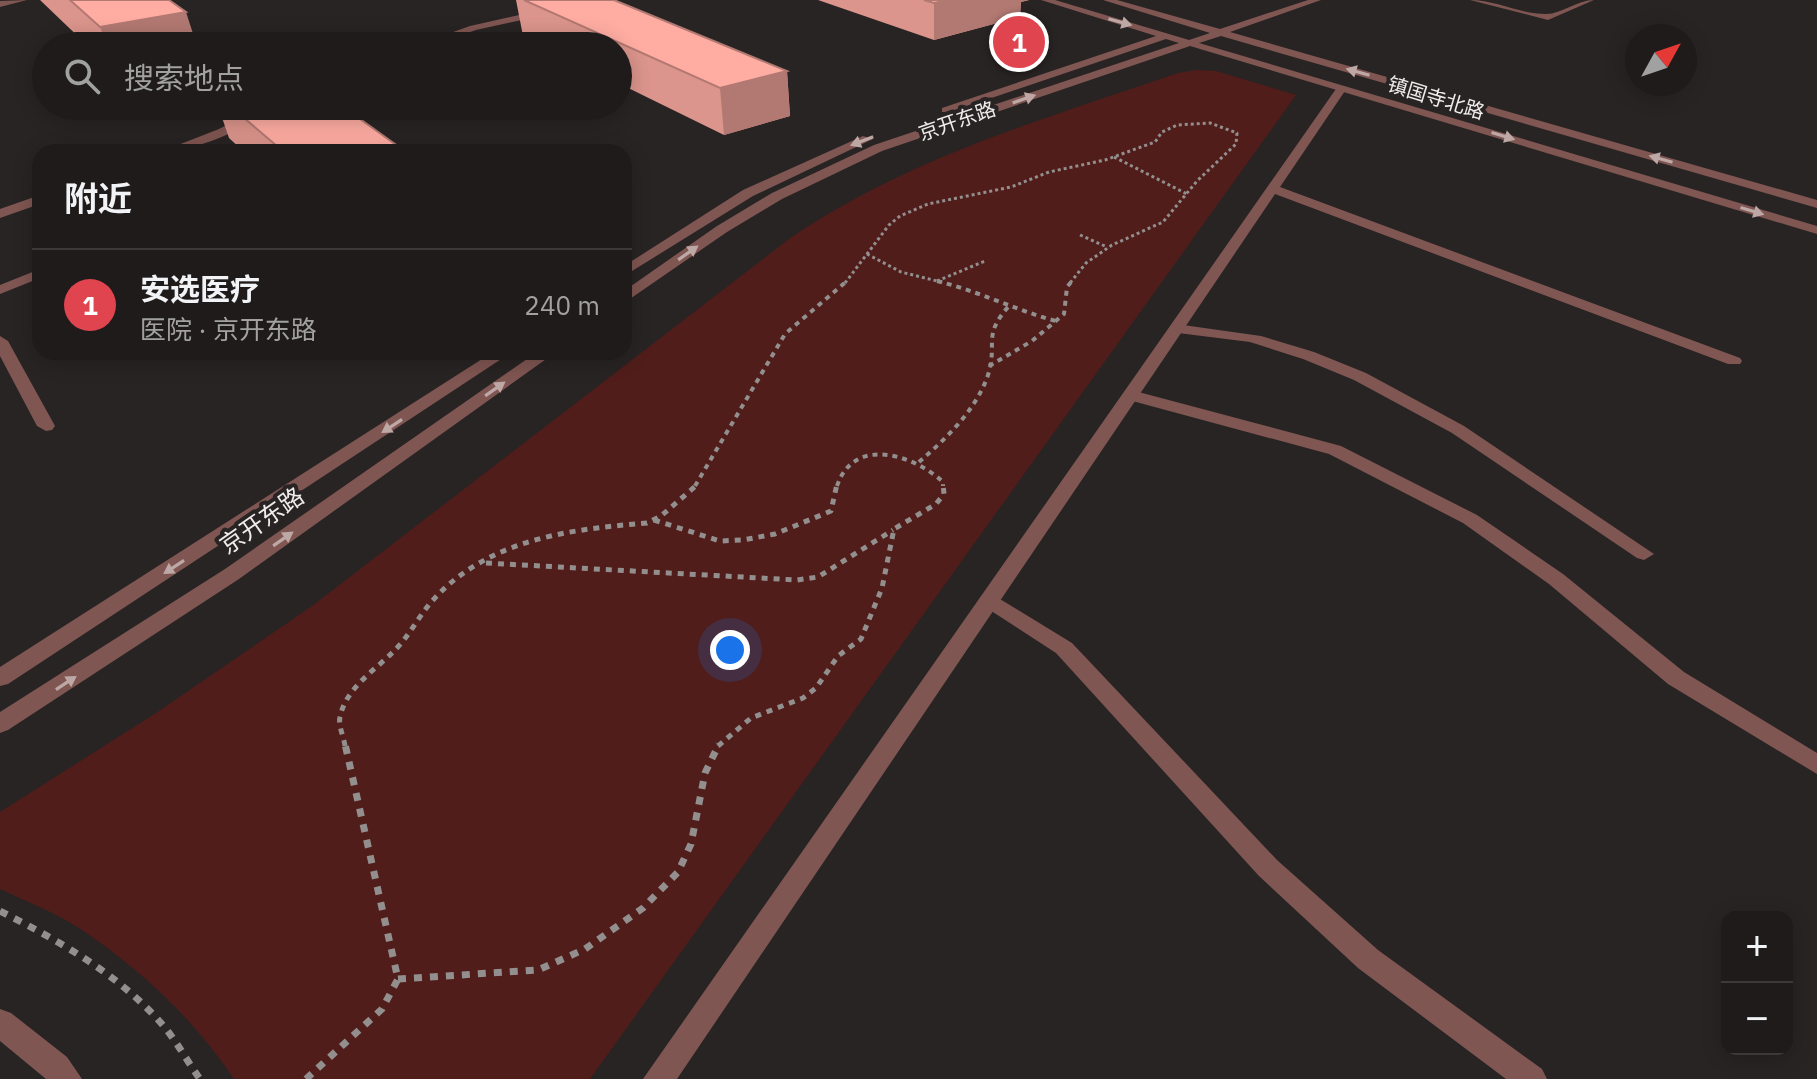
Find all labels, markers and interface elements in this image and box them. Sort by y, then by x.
pin: 1 [993,12,1045,72]
one-way arrow [1108,16,1132,29]
north arrow [1625,24,1697,96]
search box [32,32,632,120]
icon: search [60,54,104,98]
text: 搜索地点 [124,58,244,97]
one-way arrow [1345,65,1369,78]
street label: 镇国寺北路 [1384,70,1488,125]
one-way arrow [1012,92,1036,104]
street label: 京开东路 [915,95,999,146]
one-way arrow [1491,130,1515,143]
one-way arrow [850,135,874,148]
one-way arrow [1649,152,1673,165]
text: 附近 [64,176,132,220]
one-way arrow [1740,205,1764,218]
one-way arrow [677,246,698,261]
text: 安选医疗 [140,269,260,308]
text: 1 [82,288,98,322]
text: 240 m [524,288,600,322]
text: 医院 · 京开东路 [140,312,317,346]
one-way arrow [485,382,506,397]
one-way arrow [381,418,403,432]
street label: 京开东路 [213,480,310,561]
one-way arrow [272,532,293,547]
one-way arrow [163,559,184,574]
your location [710,630,750,670]
one-way arrow [55,676,77,690]
map controls [1721,911,1793,1055]
button: + [1721,911,1793,983]
button: − [1721,983,1793,1055]

